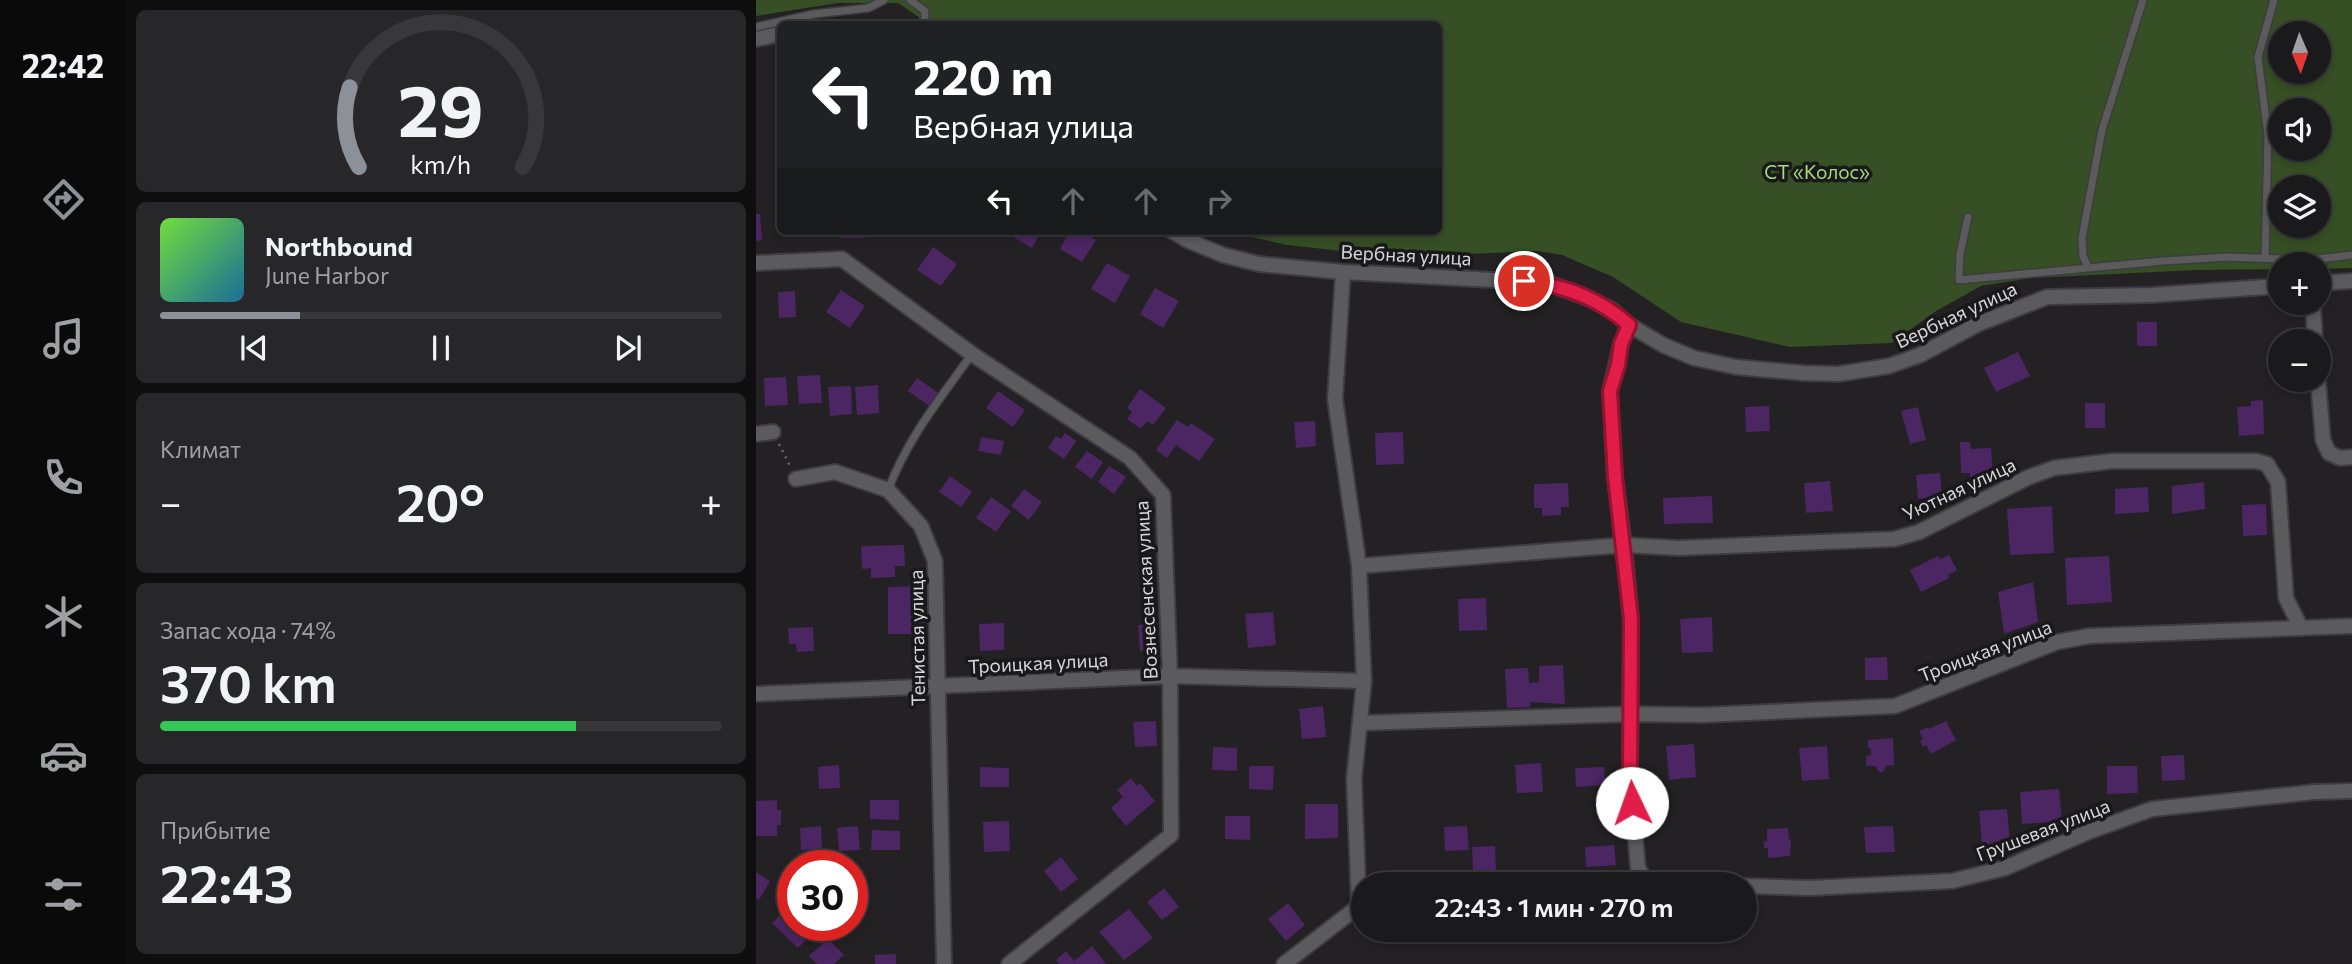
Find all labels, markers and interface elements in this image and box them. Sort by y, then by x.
north arrow [2268,21,2331,84]
map controls [2268,21,2331,392]
text: 22:42 [22,45,104,85]
text: 220 m [913,45,1053,105]
icon: left [798,49,889,140]
text: 29 [398,63,484,152]
button: sound [2268,98,2331,161]
text: Вербная улица [913,105,1134,145]
text: km/h [411,149,471,179]
park label: СТ «Колос» [1764,160,1870,183]
icon: directions [39,175,88,224]
button: layers [2268,175,2331,238]
icon: left [981,182,1019,220]
icon: ahead [1054,182,1092,220]
icon: ahead [1127,182,1165,220]
icon: right [1200,182,1238,220]
text: Northbound [265,230,413,261]
street label: Вербная улица [1340,240,1472,269]
pin [1494,251,1554,311]
button: + [2268,252,2331,315]
text: June Harbor [265,261,389,289]
icon: arrive [1505,262,1543,300]
street label: Вербная улица [1891,276,2020,353]
icon: music [39,314,88,363]
icon: previous [235,329,273,367]
icon: pause [422,329,460,367]
icon: next [609,329,647,367]
button: − [2268,329,2331,392]
text: Климат [160,435,241,463]
street label: Уютная улица [1899,452,2019,525]
icon: phone [39,453,88,502]
text: 20° [396,469,485,533]
text: − [160,478,182,525]
text: + [700,478,722,525]
street label: Вознесенская улица [1129,500,1162,680]
street label: Тенистая улица [904,570,929,706]
icon: climate [39,592,88,641]
street label: Троицкая улица [1915,615,2055,686]
text: Запас хода · 74% [160,616,336,644]
street label: Троицкая улица [967,647,1109,678]
text: 370 km [160,650,337,714]
icon: car [39,731,88,780]
position arrow [1595,766,1669,840]
street label: Грушевая улица [1973,793,2113,866]
text: Прибытие [160,816,271,844]
text: 22:43 [160,850,294,914]
speed limit sign: 30 [777,850,868,941]
icon: filters [39,870,88,919]
text: 22:43 · 1 мин · 270 m [1435,891,1673,922]

